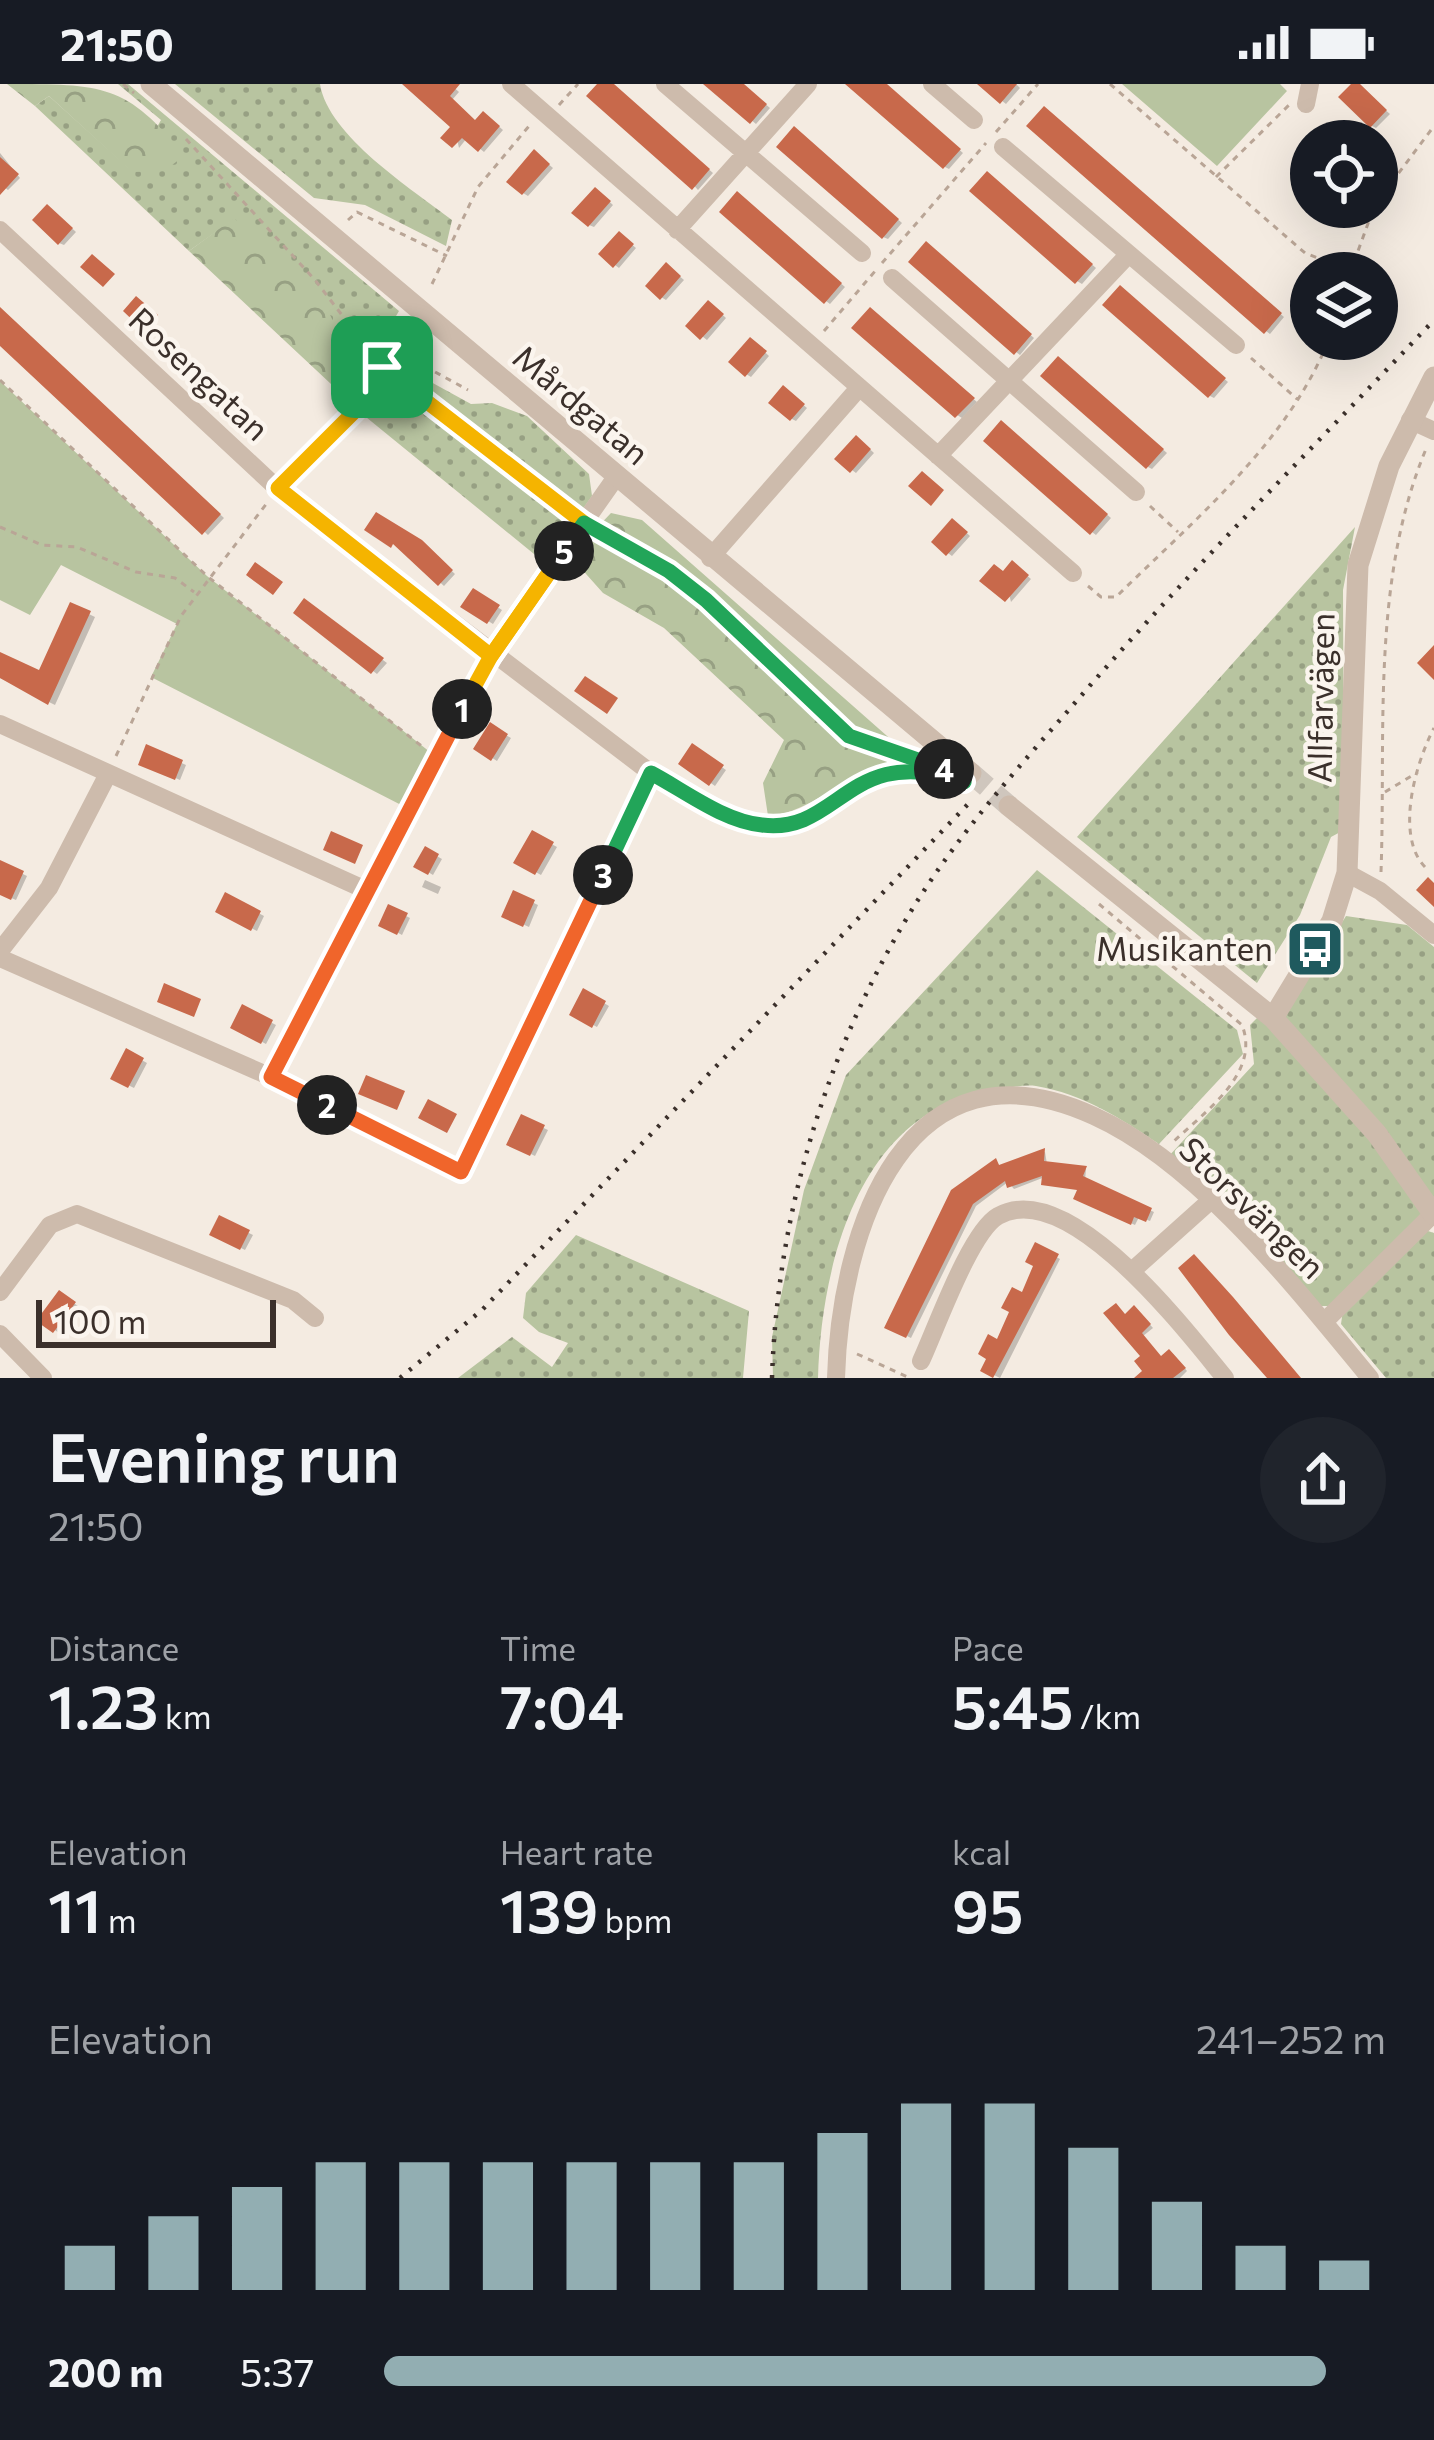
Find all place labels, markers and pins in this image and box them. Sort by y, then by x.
pin [331,316,433,418]
pin: 5 [534,521,594,581]
pin: 1 [432,679,492,739]
pin: 4 [914,739,974,799]
pin: 3 [573,845,633,905]
bus stop icon: Musikanten [1284,918,1346,980]
place label: Musikanten [1096,927,1273,968]
pin: 2 [297,1075,357,1135]

